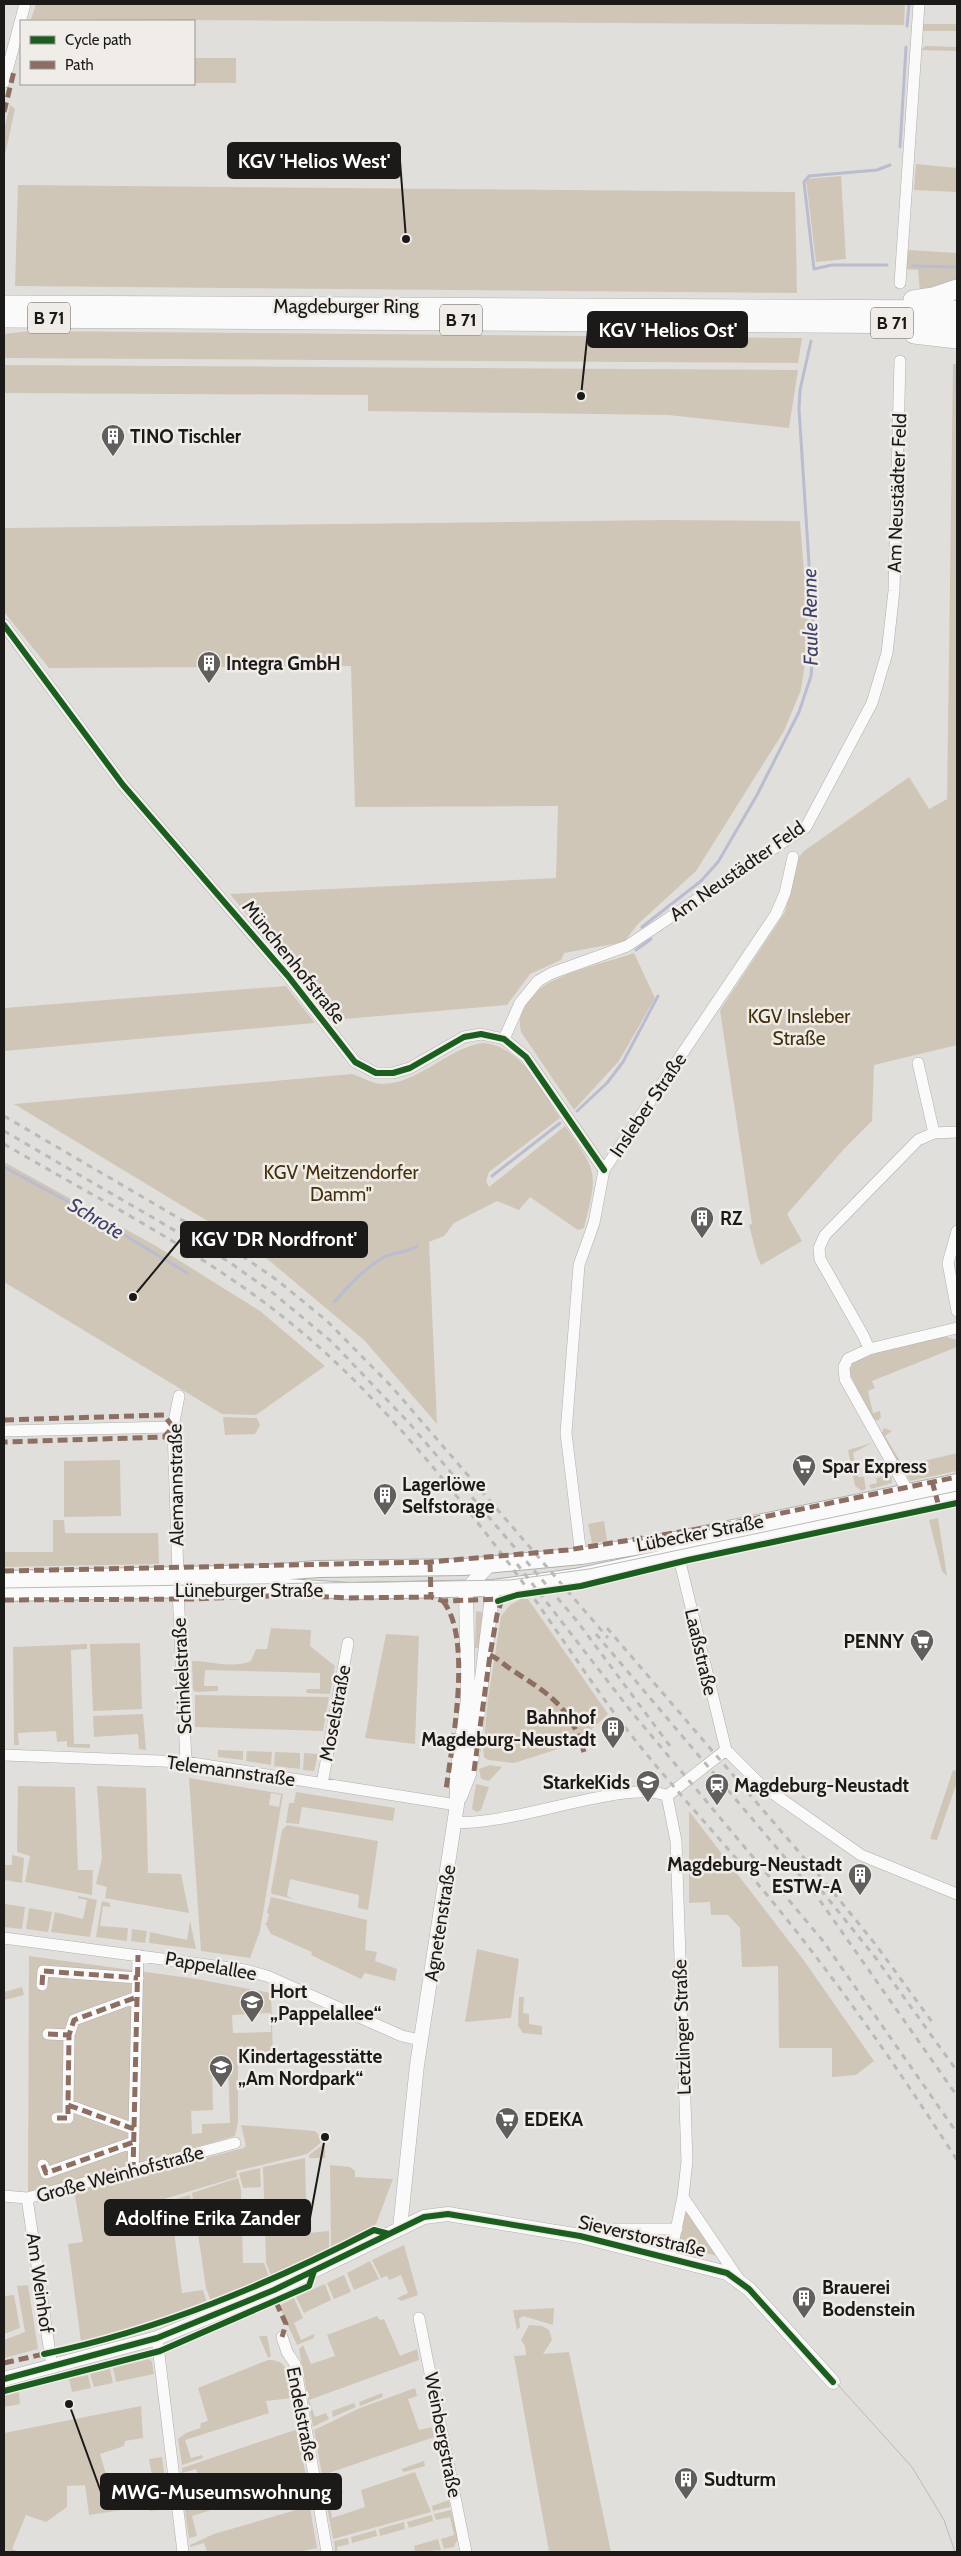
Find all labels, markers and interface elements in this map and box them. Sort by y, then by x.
legend [20,20,195,85]
text: Cycle path [65,31,131,49]
text: Path [65,56,94,74]
callout: KGV 'Helios West' [228,143,400,178]
text: KGV 'Helios West' [238,149,391,173]
street label: Magdeburger Ring [273,295,419,318]
road number: B 71 [28,302,70,334]
road number: B 71 [440,304,482,336]
road number: B 71 [871,307,913,338]
callout: KGV 'Helios Ost' [588,312,747,347]
text: KGV 'Helios Ost' [599,318,738,342]
street label: Am Neustädter Feld [883,413,911,573]
building icon: TINO Tischler [100,423,126,457]
place label: TINO Tischler [130,425,242,448]
water label: Faule Renne [797,568,823,666]
building icon: Integra GmbH [196,650,222,684]
place label: Integra GmbH [226,652,341,675]
street label: Am Neustädter Feld [665,816,809,926]
street label: Münchenhofstraße [237,896,351,1028]
park label: KGV Insleber Straße [748,1005,850,1050]
street label: Insleber Straße [605,1048,691,1161]
park label: KGV 'Meitzendorfer Damm" [263,1161,419,1206]
water label: Schrote [64,1192,128,1244]
building icon: RZ [689,1205,715,1239]
place label: RZ [720,1207,743,1230]
callout: KGV 'DR Nordfront' [181,1222,367,1257]
text: KGV 'DR Nordfront' [191,1227,358,1251]
street label: Alemannstraße [163,1423,189,1546]
supermarket icon: Spar Express [791,1453,817,1487]
place label: Spar Express [822,1455,927,1478]
place label: Lagerlöwe Selfstorage [402,1473,495,1518]
building icon: Lagerlöwe Selfstorage [372,1482,398,1516]
street label: Lübecker Straße [634,1509,766,1557]
street label: Lüneburger Straße [175,1579,323,1602]
street label: Laaßstraße [680,1606,722,1698]
street label: Schinkelstraße [167,1617,197,1735]
supermarket icon: PENNY [909,1628,935,1662]
place label: PENNY [844,1630,905,1653]
street label: Moselstraße [314,1663,356,1763]
place label: Bahnhof Magdeburg-Neustadt [421,1706,597,1751]
building icon: Bahnhof Magdeburg-Neustadt [600,1715,626,1749]
street label: Telemannstraße [165,1751,297,1791]
school or university icon: StarkeKids [635,1769,661,1803]
place label: StarkeKids [543,1771,630,1794]
station icon: Magdeburg-Neustadt [704,1772,730,1806]
place label: Magdeburg-Neustadt [734,1774,910,1797]
place label: Magdeburg-Neustadt ESTW-A [667,1853,842,1898]
building icon: Magdeburg-Neustadt ESTW-A [847,1862,873,1896]
street label: Agnetenstraße [419,1863,461,1983]
street label: Pappelallee [163,1947,259,1985]
street label: Letzlinger Straße [668,1958,696,2095]
place label: Hort „Pappelallee“ [270,1980,381,2025]
school or university icon: Hort „Pappelallee“ [239,1989,265,2023]
place label: Kindertagesstätte „Am Nordpark“ [238,2045,383,2090]
school or university icon: Kindertagesstätte „Am Nordpark“ [208,2054,234,2088]
supermarket icon: EDEKA [494,2106,520,2140]
place label: EDEKA [524,2108,583,2131]
street label: Große Weinhofstraße [34,2141,206,2207]
callout: Adolfine Erika Zander [105,2200,310,2235]
text: Adolfine Erika Zander [116,2206,301,2230]
street label: Sieverstorstraße [576,2210,708,2262]
street label: Am Weinhof [22,2231,59,2335]
place label: Brauerei Bodenstein [822,2276,915,2321]
building icon: Brauerei Bodenstein [791,2285,817,2319]
street label: Endelstraße [282,2365,322,2463]
street label: Weinbergstraße [420,2370,466,2500]
building icon: Sudturm [673,2466,699,2500]
place label: Sudturm [704,2468,776,2491]
callout: MWG-Museumswohnung [101,2474,341,2509]
text: MWG-Museumswohnung [111,2480,331,2504]

